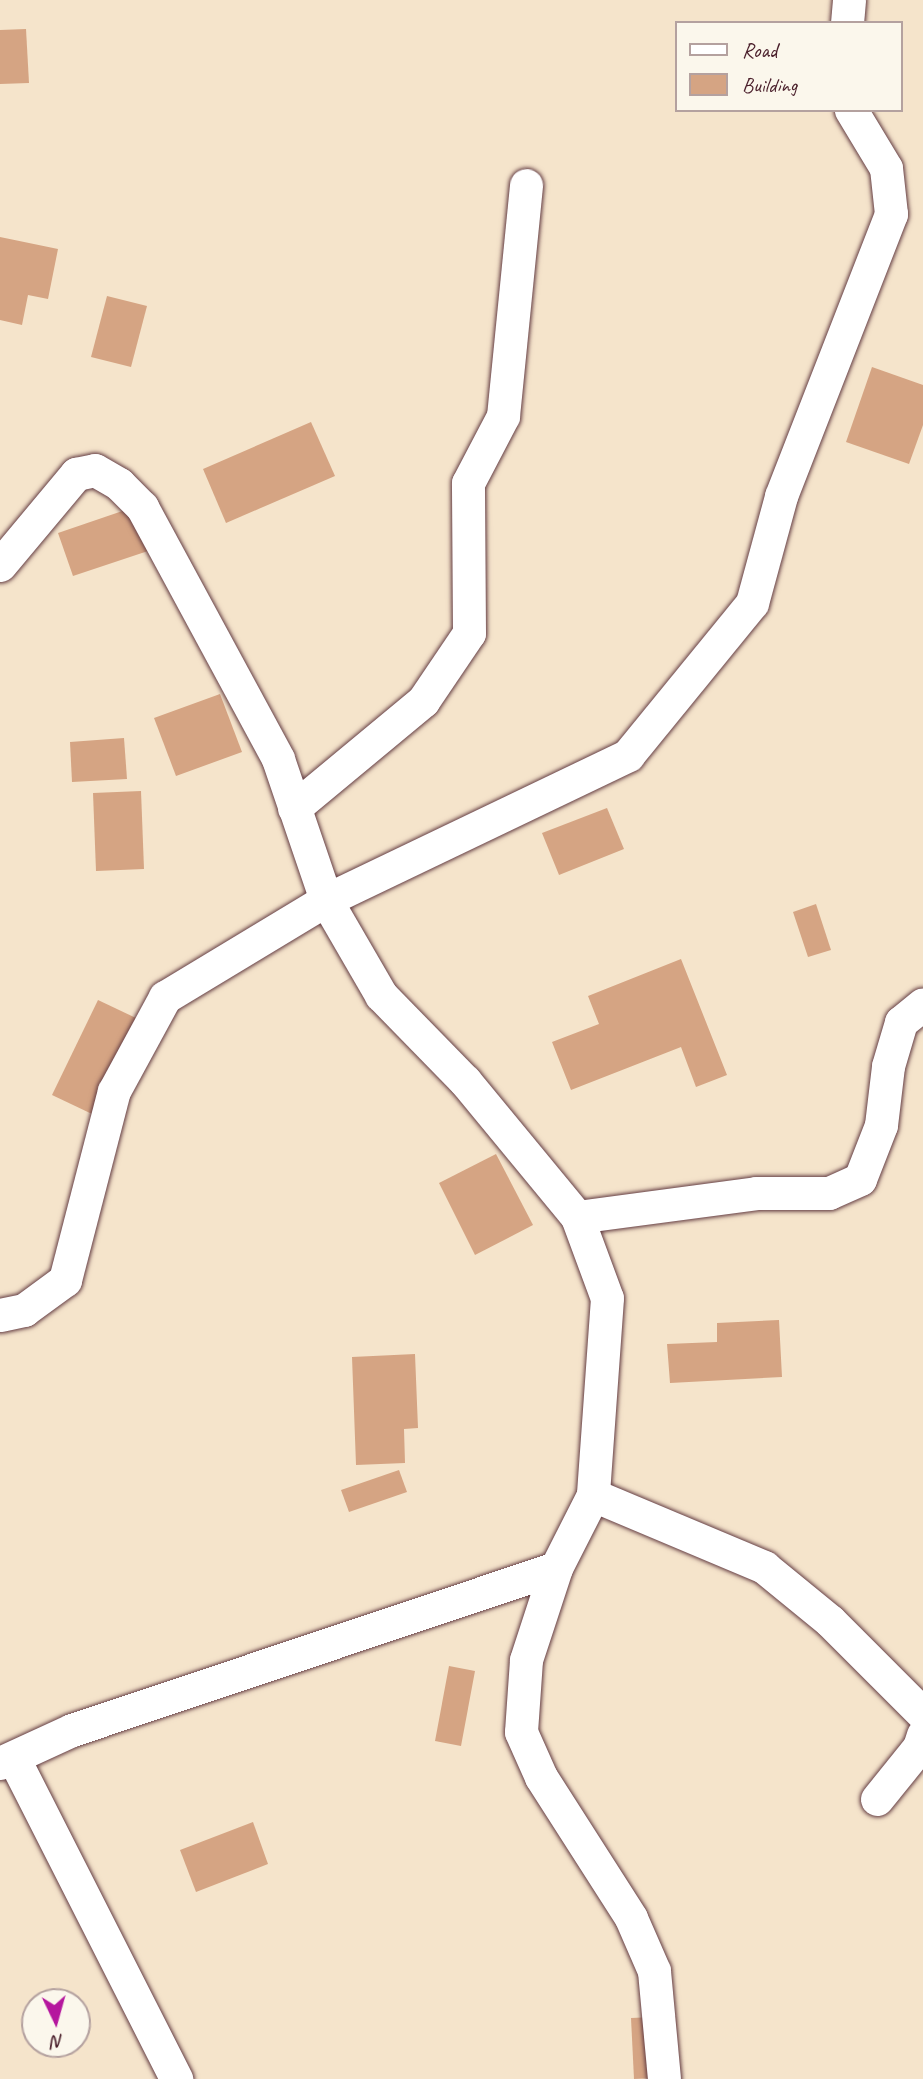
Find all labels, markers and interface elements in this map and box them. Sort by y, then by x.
legend [674,21,902,112]
text: Road [742,37,777,63]
text: Building [742,72,797,98]
north arrow [21,1988,91,2058]
text: N [51,2029,65,2054]

